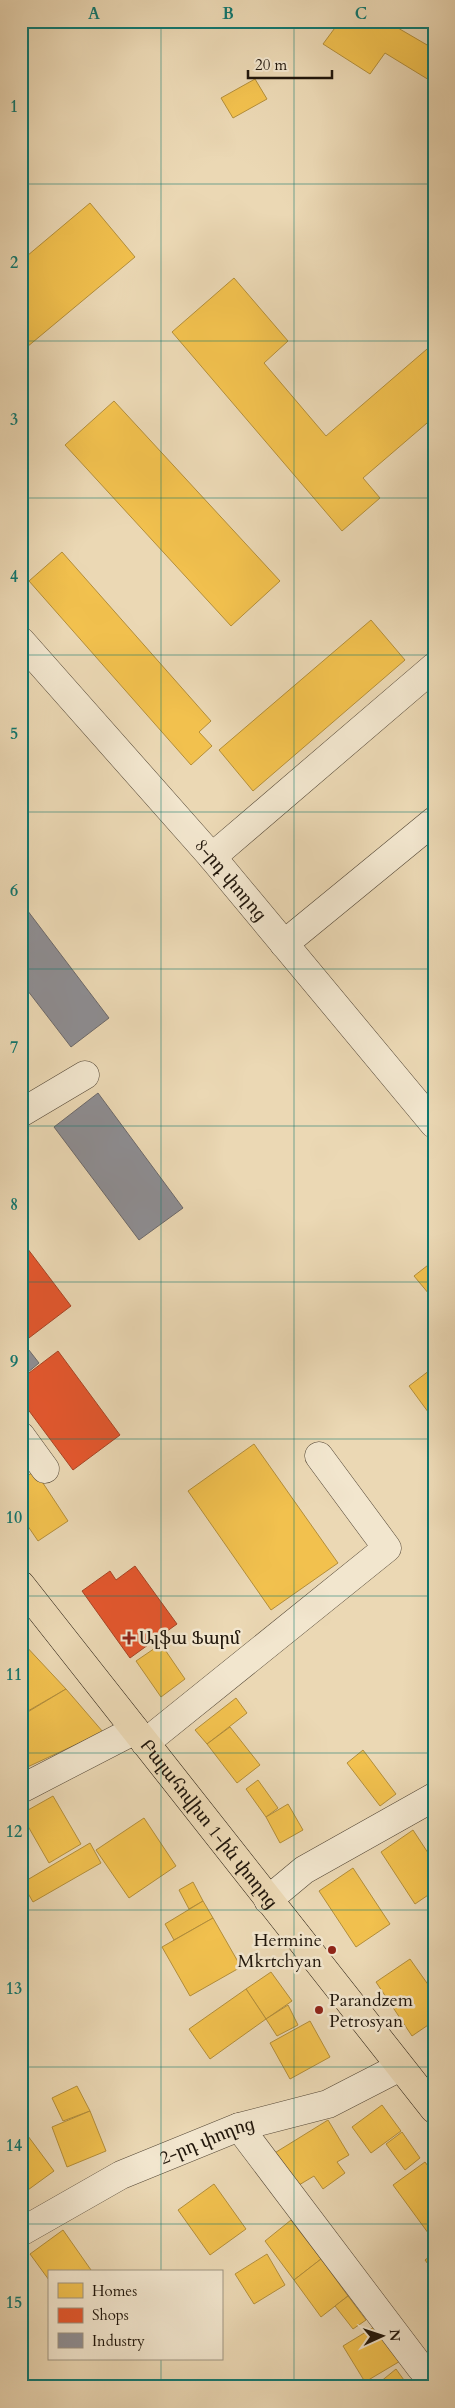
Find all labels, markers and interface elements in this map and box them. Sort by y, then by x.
text: A [88,3,100,25]
text: B [222,3,234,25]
text: C [355,3,367,25]
scale bar [248,48,331,80]
text: 20 m [255,55,287,75]
text: 1 [10,96,18,118]
text: 2 [10,252,18,274]
text: 3 [10,409,18,431]
text: 4 [10,566,18,588]
text: 5 [10,723,18,745]
street label: 8-րդ փողոց [189,833,273,926]
text: 6 [10,880,18,902]
text: 7 [10,1037,18,1059]
text: 8 [10,1194,18,1216]
text: 9 [10,1351,18,1373]
text: 10 [6,1507,22,1529]
place label: Ալֆա Ֆարմ [139,1626,241,1651]
marker: Ալֆա Ֆարմ [123,1632,135,1644]
text: 11 [6,1664,22,1686]
street label: Բալահովիտ 1-ին փողոց [135,1734,284,1914]
text: 12 [6,1821,22,1843]
place label: Hermine Mkrtchyan [238,1928,323,1974]
marker: Hermine Mkrtchyan [326,1944,338,1956]
text: 13 [6,1978,22,2000]
place label: Parandzem Petrosyan [329,1988,414,2034]
marker: Parandzem Petrosyan [313,2004,325,2016]
street label: 2-րդ փողոց [156,2111,257,2170]
text: 14 [6,2135,22,2157]
legend [48,2270,222,2360]
text: Homes [92,2281,137,2301]
text: 15 [6,2292,22,2314]
text: Shops [92,2305,129,2325]
north arrow [358,2310,408,2360]
text: N [385,2329,404,2342]
text: Industry [92,2331,145,2351]

